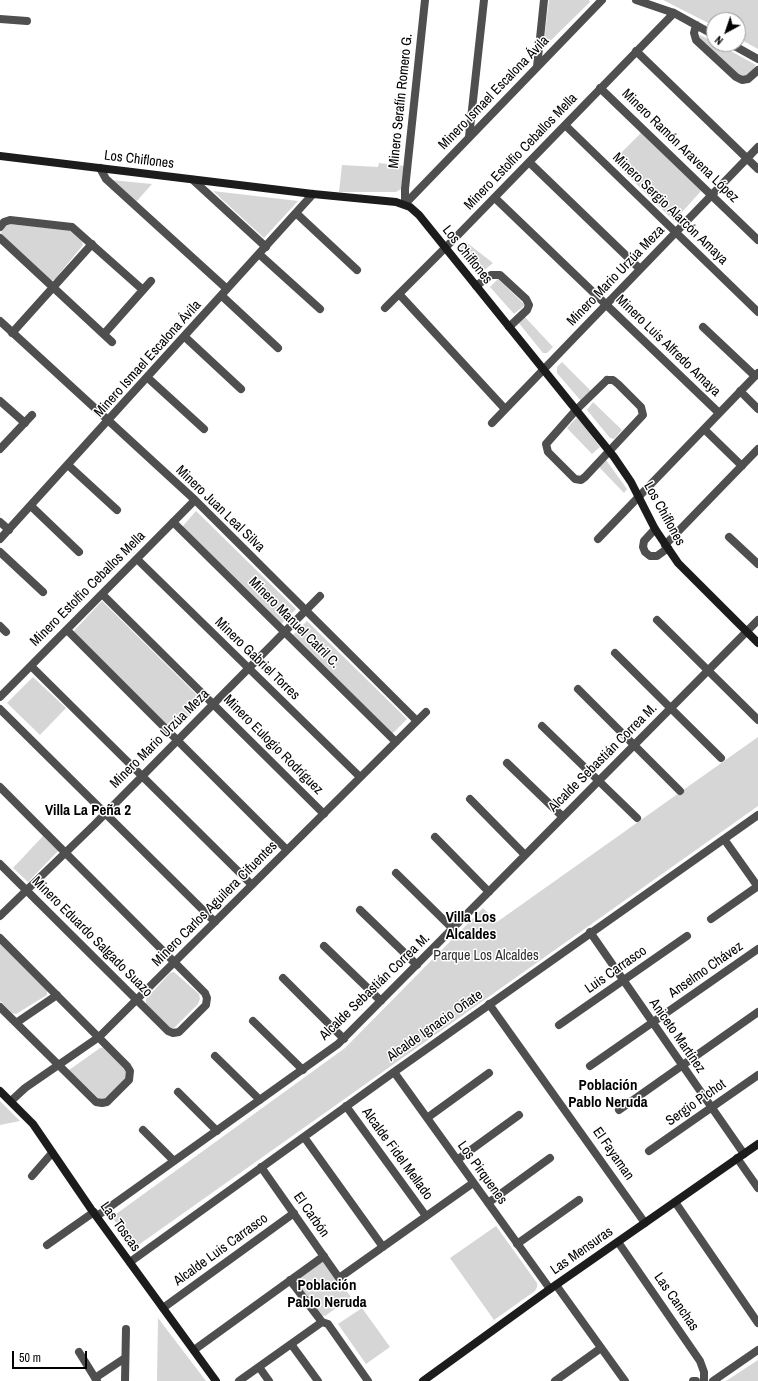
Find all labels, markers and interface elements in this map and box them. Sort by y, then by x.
north arrow [706,12,746,52]
street label: Minero Serafín Romero G. [386,33,416,169]
street label: Minero Ismael Escalona Ávila [435,33,553,153]
text: N [712,33,726,48]
street label: Minero Ramón Aravena López [618,86,742,206]
street label: Minero Estolfio Ceballos Mella [461,90,581,214]
street label: Los Chiflones [103,147,175,173]
street label: Minero Sergio Alarcón Amaya [609,150,731,268]
street label: Los Chiflones [438,222,496,288]
street label: Minero Mario Urzúa Meza [564,222,668,330]
street label: Minero Luis Alfredo Amaya [612,292,724,400]
street label: Minero Ismael Escalona Ávila [91,297,205,421]
street label: Minero Juan Leal Silva [172,462,268,556]
street label: Los Chiflones [640,479,688,549]
street label: Minero Estolfio Ceballos Mella [27,528,149,650]
street label: Minero Manuel Catril C. [245,574,343,672]
street label: Minero Gabriel Torres [211,614,303,704]
street label: Minero Mario Urzúa Meza [107,686,213,792]
street label: Minero Eulogio Rodríguez [220,692,326,798]
street label: Alcalde Sebastián Correa M. [545,700,661,816]
district label: Villa La Peña 2 [45,802,131,820]
street label: Minero Carlos Aguilera Cifuentes [149,838,281,970]
street label: Minero Eduardo Salgado Suazo [28,873,156,1001]
district label: Villa Los Alcaldes [446,909,496,944]
street label: Alcalde Sebastián Correa M. [316,930,434,1044]
street label: Anselmo Chávez [666,938,746,1002]
street label: Luis Carrasco [582,943,650,997]
park label: Parque Los Alcaldes [433,948,539,964]
street label: Alcalde Ignacio Oñate [384,987,486,1065]
street label: Aniceto Martínez [645,996,709,1076]
street label: Sergio Pichot [663,1076,729,1130]
district label: Población Pablo Neruda [568,1077,648,1112]
street label: Alcalde Fidel Mellado [358,1105,436,1203]
street label: El Fayaman [589,1124,637,1184]
street label: Los Pirquenes [453,1138,511,1208]
street label: El Carbón [289,1189,333,1241]
street label: Las Toscas [96,1199,144,1255]
street label: Alcalde Luis Carrasco [171,1210,271,1290]
street label: Las Mensuras [548,1223,616,1279]
street label: Las Canchas [650,1270,702,1334]
district label: Población Pablo Neruda [287,1277,367,1312]
scale bar [14,1343,89,1369]
text: 50 m [19,1350,41,1366]

